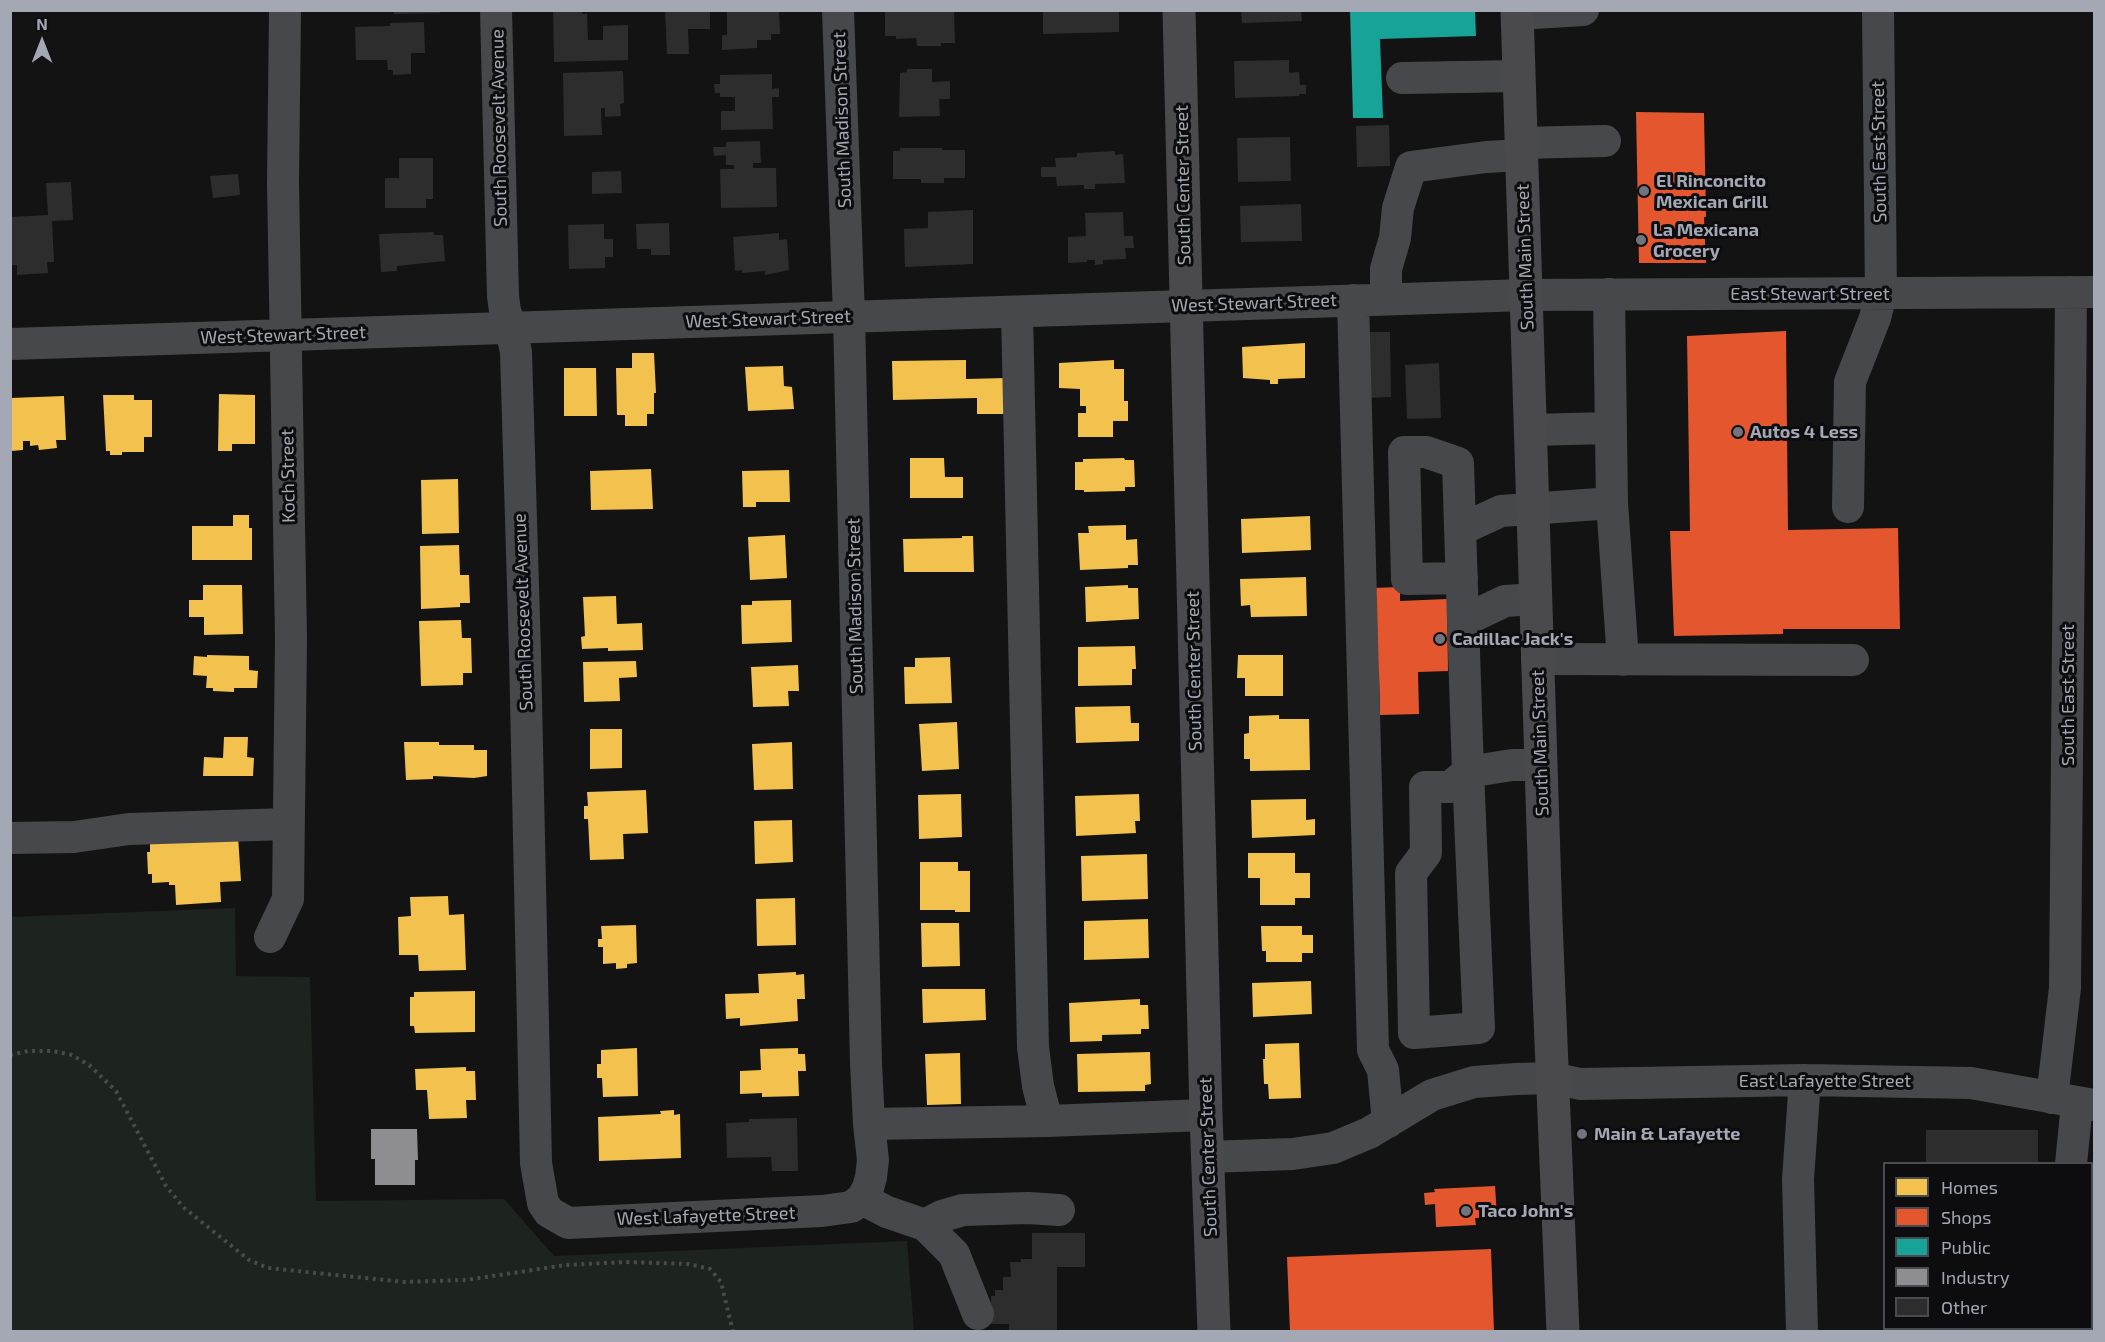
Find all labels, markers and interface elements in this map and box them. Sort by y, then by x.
north arrow [12,12,72,72]
text: N [36,14,48,33]
street label: South Roosevelt Avenue [486,29,512,227]
street label: South Madison Street [828,32,856,208]
street label: South East Street [1867,81,1891,223]
street label: South Center Street [1171,105,1195,265]
place label: El Rinconcito Mexican Grill [1656,170,1768,213]
street label: South Main Street [1512,183,1538,331]
marker: El Rinconcito Mexican Grill [1637,184,1651,198]
place label: La Mexicana Grocery [1653,219,1759,262]
marker: La Mexicana Grocery [1634,233,1648,247]
street label: East Stewart Street [1730,283,1890,305]
street label: West Stewart Street [1171,289,1337,317]
street label: West Stewart Street [685,305,851,333]
street label: West Stewart Street [200,321,366,349]
place label: Autos 4 Less [1750,421,1858,443]
marker: Autos 4 Less [1731,425,1745,439]
street label: Koch Street [276,429,300,523]
street label: South Roosevelt Avenue [509,513,537,711]
street label: South Madison Street [843,518,867,694]
street label: South Center Street [1182,591,1206,751]
street label: South East Street [2057,624,2079,766]
place label: Cadillac Jack's [1452,628,1573,650]
marker: Cadillac Jack's [1433,632,1447,646]
street label: South Main Street [1527,669,1553,817]
street label: East Lafayette Street [1739,1070,1911,1092]
street label: South Center Street [1194,1077,1222,1237]
place label: Main & Lafayette [1594,1123,1740,1145]
marker: Main & Lafayette [1575,1127,1589,1141]
legend [1883,1162,2093,1330]
text: Homes [1941,1176,1998,1198]
place label: Taco John's [1478,1200,1573,1222]
street label: West Lafayette Street [616,1202,796,1230]
marker: Taco John's [1459,1204,1473,1218]
text: Shops [1941,1206,1991,1228]
text: Public [1941,1236,1991,1258]
text: Industry [1941,1266,2010,1288]
text: Other [1941,1296,1987,1318]

